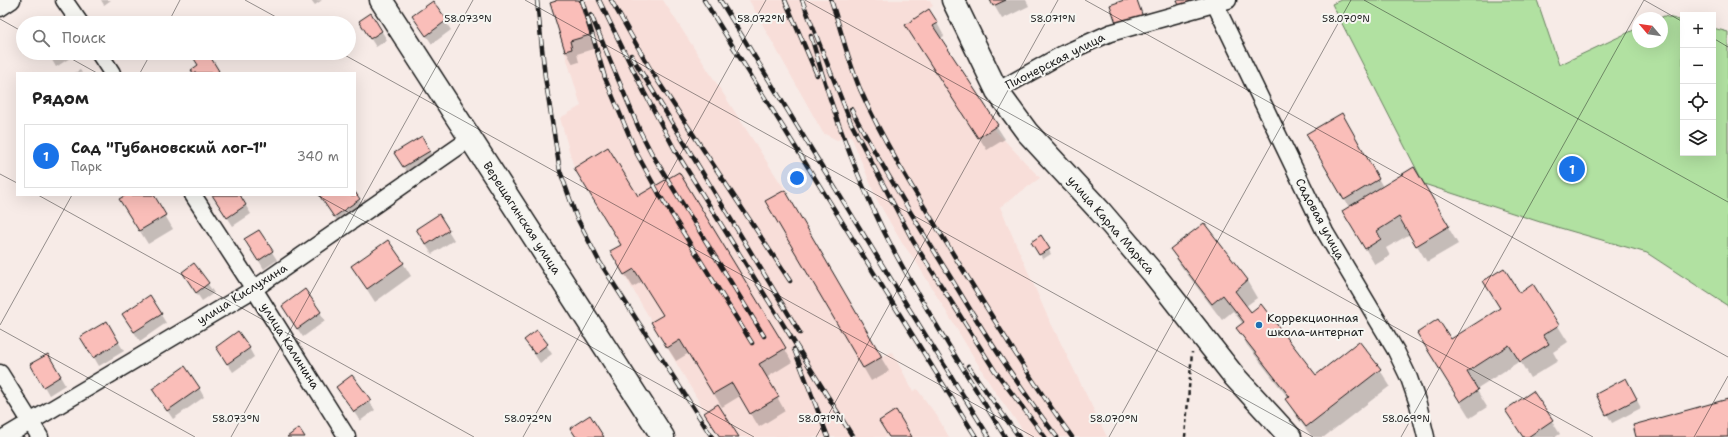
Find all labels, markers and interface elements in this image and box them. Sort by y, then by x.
text: 58.073°N [444,12,492,25]
text: 58.072°N [737,12,785,25]
text: 58.071°N [1031,12,1075,25]
text: 58.070°N [1322,12,1370,25]
north arrow [1632,12,1668,48]
map controls [1680,12,1716,156]
button: + [1680,12,1716,48]
search box [16,16,356,60]
icon: search [30,27,52,49]
text: Поиск [62,28,106,48]
street label: Пионерская улица [1002,29,1108,93]
button: − [1680,48,1716,84]
button: locate [1680,84,1716,120]
text: Рядом [32,87,89,109]
button: layers [1680,120,1716,156]
text: Сад "Губановский лог-1" [71,138,267,158]
text: 1 [43,148,49,165]
text: 340 m [297,148,339,165]
pin: 1 [1559,154,1585,184]
text: Парк [71,158,102,175]
street label: Верещагинская улица [479,158,565,278]
your location [787,168,807,188]
street label: улица Карла Маркса [1064,172,1159,278]
street label: Садовая улица [1292,175,1348,263]
street label: улица Кислухина [194,260,291,328]
street label: улица Калинина [257,300,323,393]
place label: Коррекционная школа-интернат [1267,310,1365,340]
marker: Коррекционная школа-интернат [1254,320,1264,330]
text: 58.073°N [212,412,260,425]
text: 58.072°N [504,412,552,425]
text: 58.071°N [799,412,843,425]
text: 58.070°N [1090,412,1138,425]
text: 58.069°N [1382,412,1430,425]

